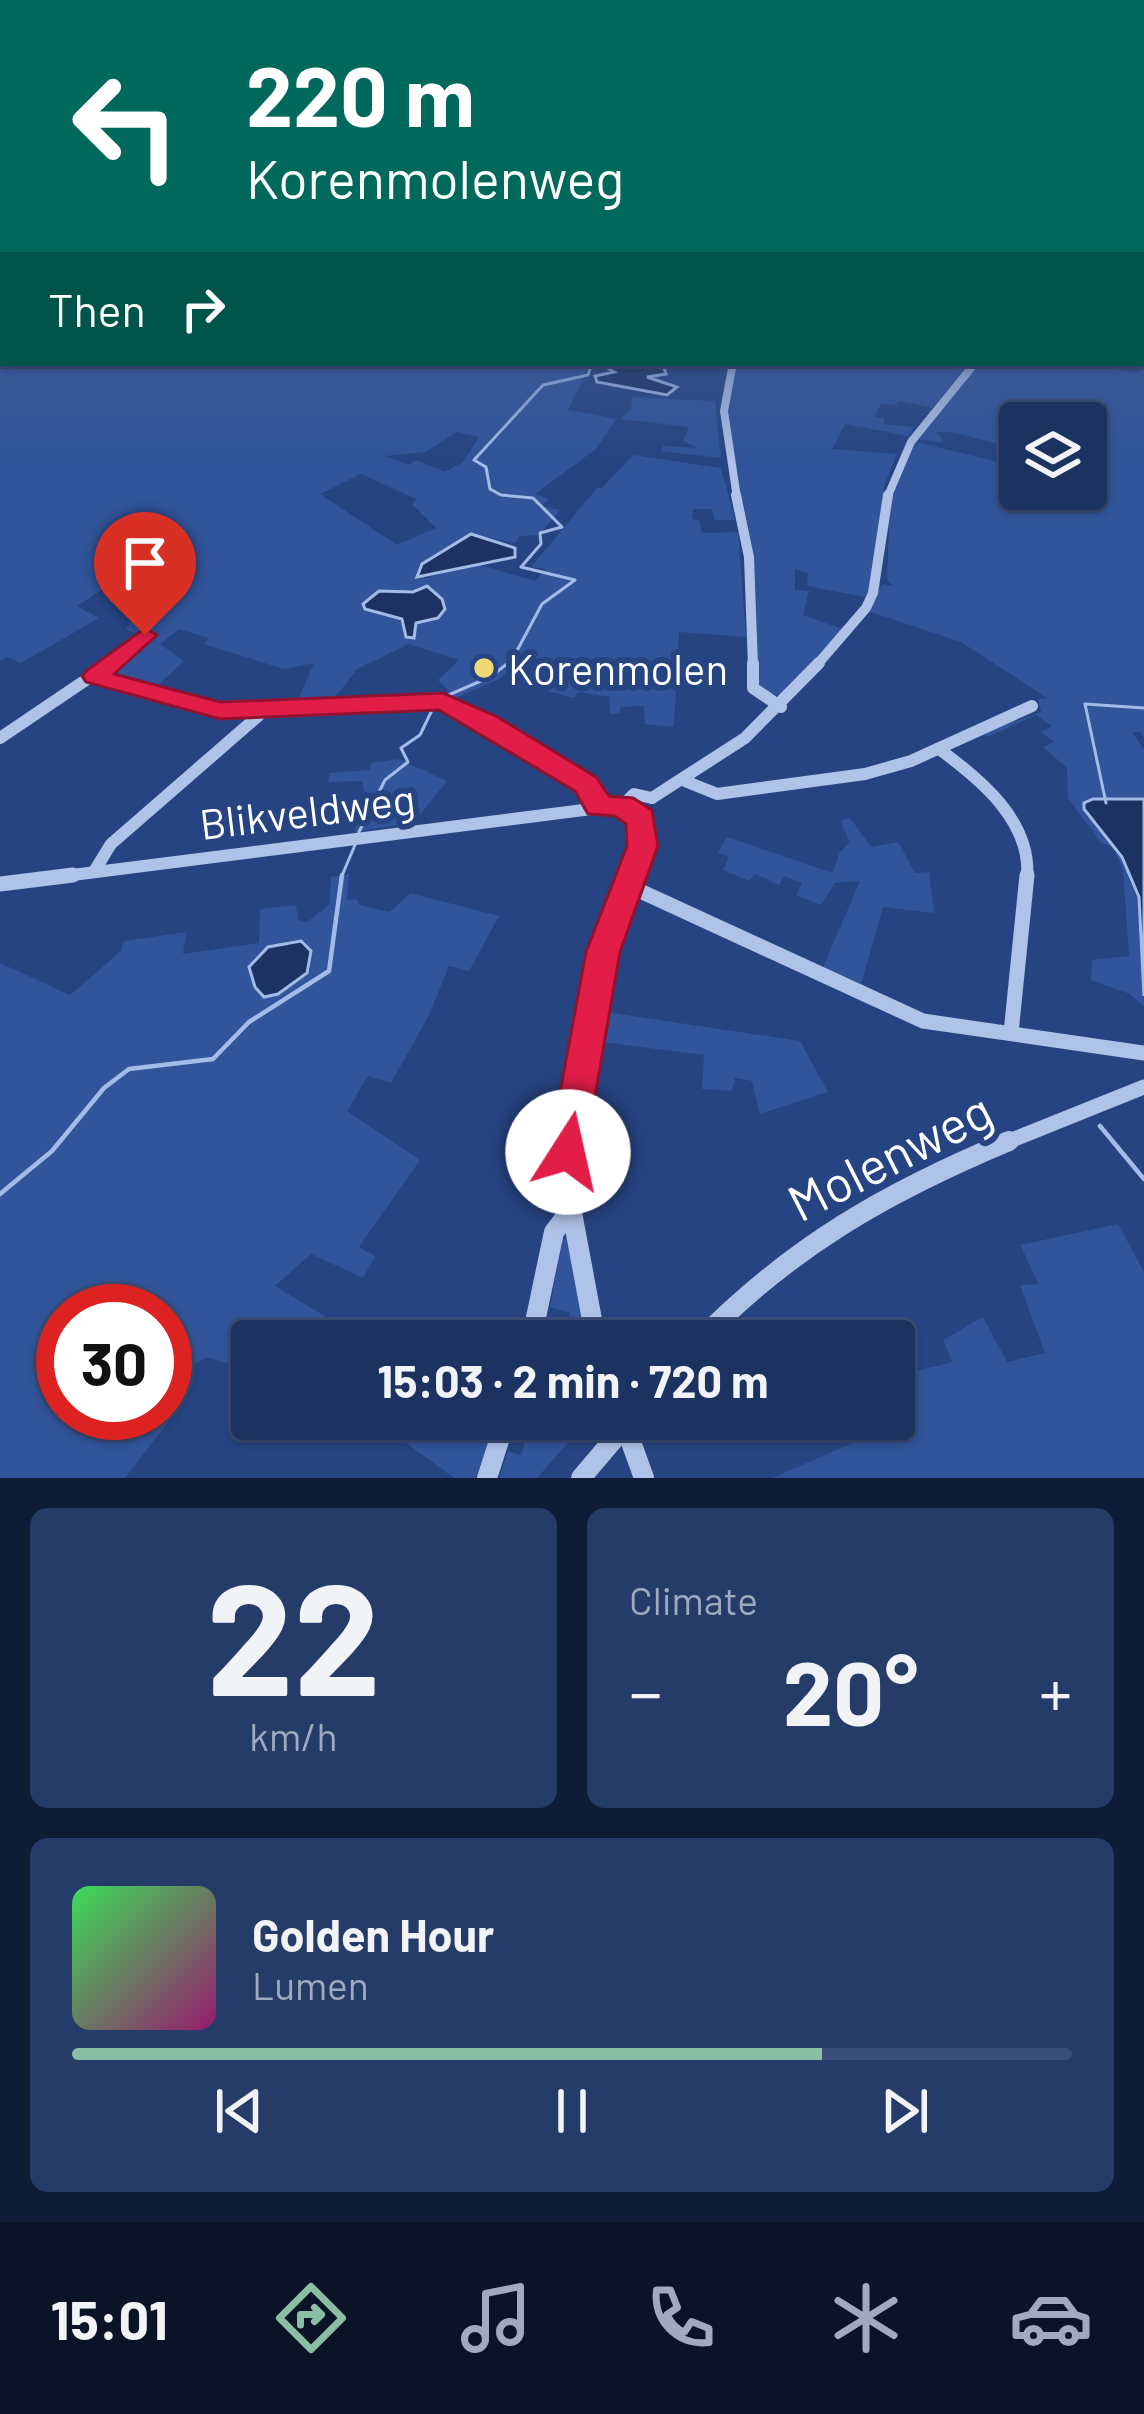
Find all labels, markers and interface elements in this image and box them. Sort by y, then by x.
text: 220 m [246,43,475,144]
icon: left [48,48,204,204]
text: Korenmolenweg [246,145,624,210]
icon: right [170,276,236,342]
text: Then [48,282,146,336]
map controls [999,402,1107,510]
button: layers [999,402,1107,510]
pin [94,512,196,635]
icon: arrive [112,530,178,596]
place label: Korenmolen [508,643,728,693]
marker: Korenmolen [471,655,497,681]
street label: Blikveldweg [197,772,418,849]
street label: Molenweg [777,1078,1001,1232]
position arrow [505,1089,631,1215]
speed limit sign: 30 [36,1284,192,1440]
text: 15:03 · 2 min · 720 m [377,1353,769,1407]
text: 22 [206,1540,381,1727]
text: Climate [629,1576,758,1623]
text: 20° [783,1636,918,1744]
text: − [629,1651,662,1730]
text: + [1039,1651,1072,1730]
text: km/h [249,1712,338,1759]
text: Golden Hour [252,1907,494,1961]
text: Lumen [252,1961,369,2008]
icon: previous [206,2078,272,2144]
icon: pause [539,2078,605,2144]
icon: next [872,2078,938,2144]
icon: directions [269,2276,353,2360]
icon: music [454,2276,538,2360]
icon: phone [639,2276,723,2360]
icon: climate [824,2276,908,2360]
icon: car [1009,2276,1093,2360]
text: 15:01 [51,2286,168,2351]

